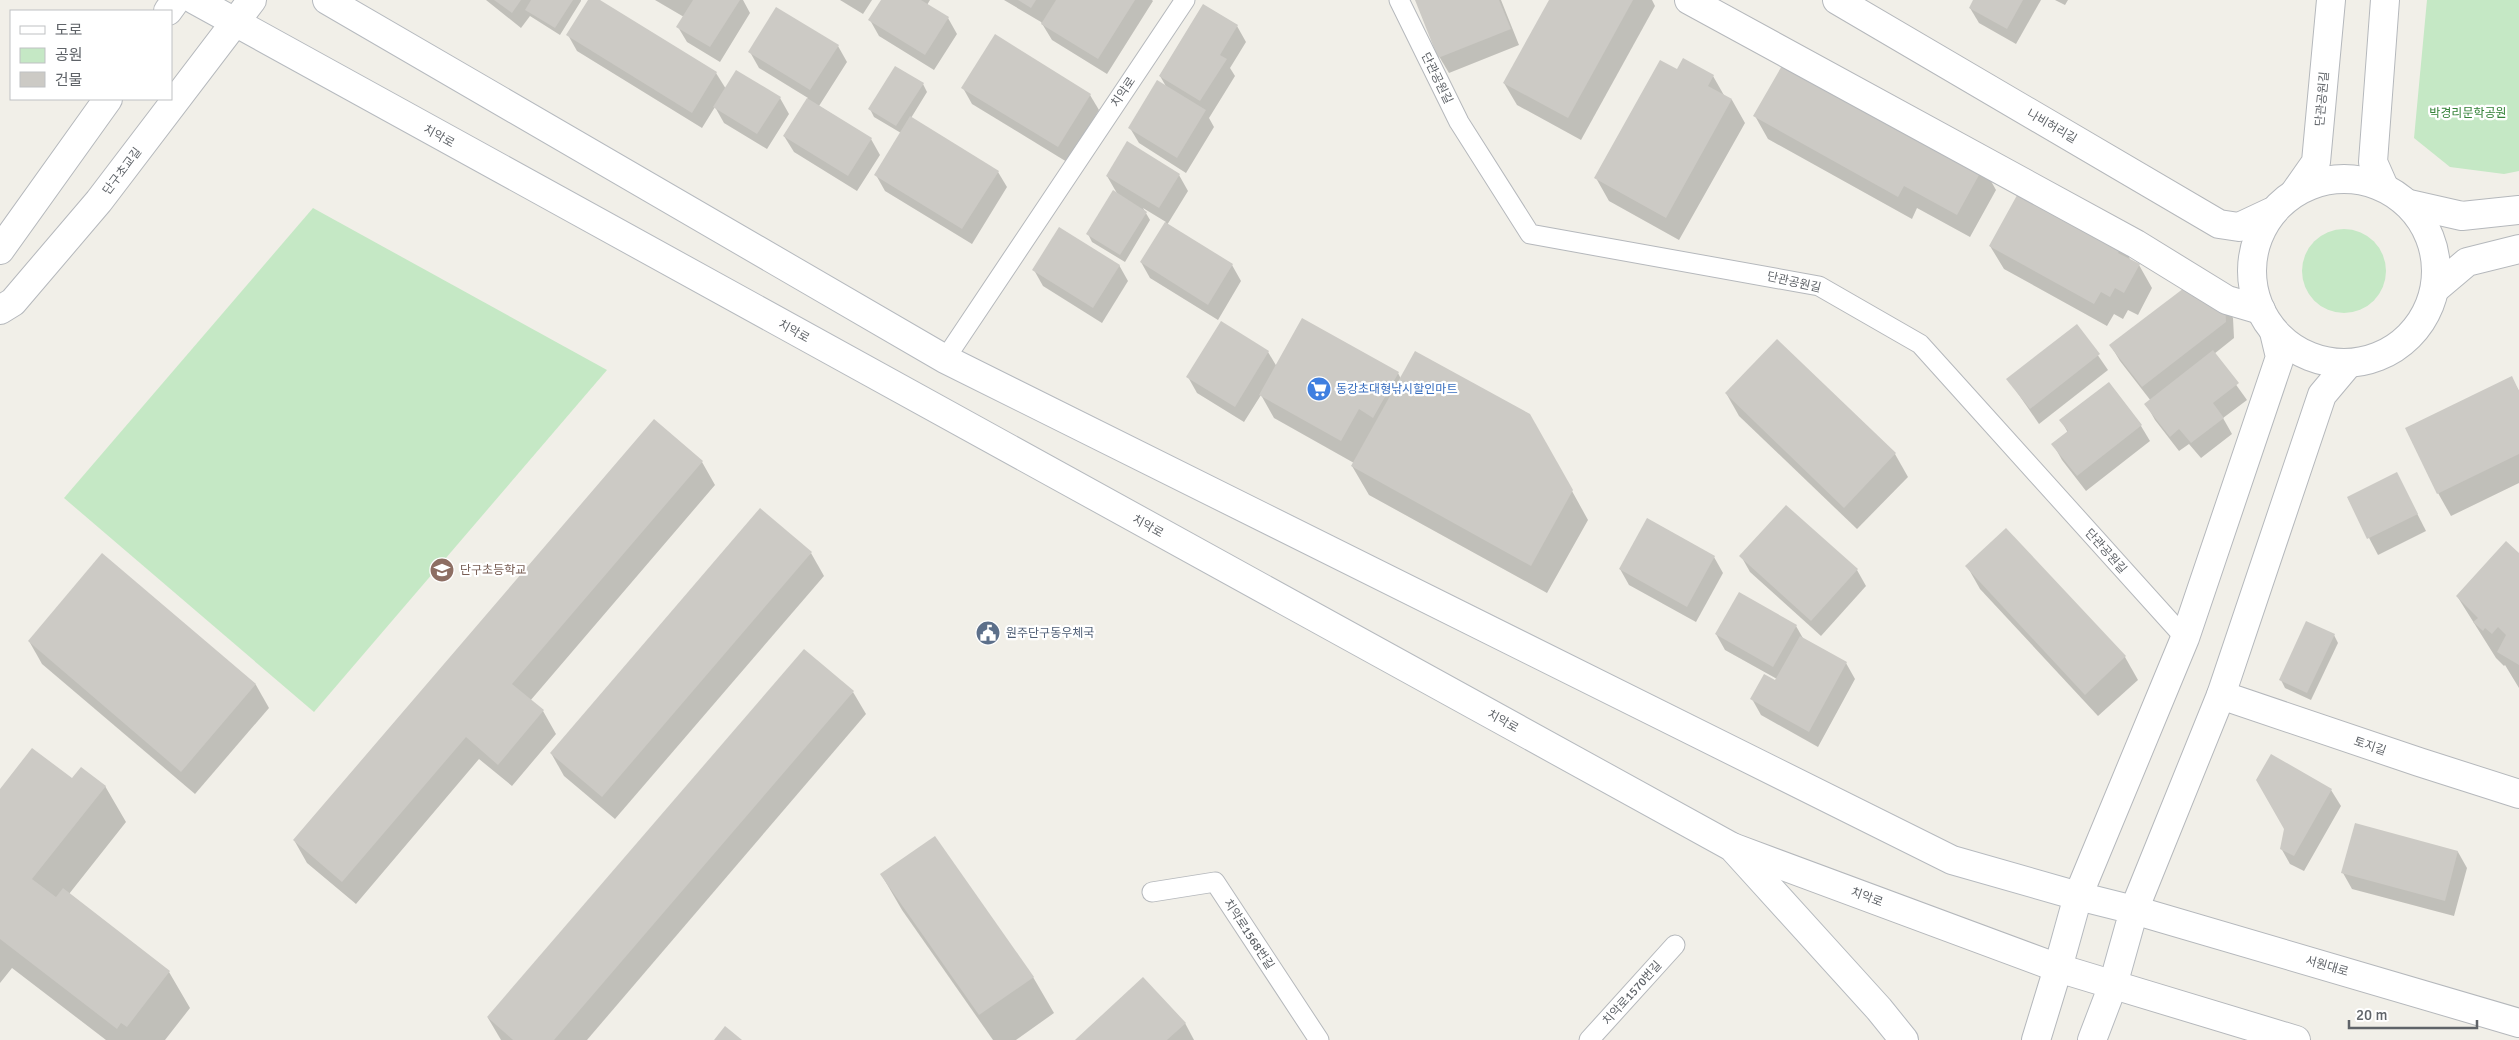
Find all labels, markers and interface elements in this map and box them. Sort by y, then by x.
legend [10,10,172,100]
text: 도로 [55,21,83,39]
text: 공원 [55,46,83,64]
street label: 단관공원길 [1418,50,1455,106]
text: 건물 [55,71,83,89]
street label: 단관공원길 [2313,71,2332,127]
street label: 치악로 [1108,74,1139,110]
street label: 나비허리길 [2024,106,2079,147]
park label: 박경리문학공원 [2429,106,2507,121]
street label: 치악로 [421,122,457,151]
street label: 단구초교길 [100,145,145,198]
street label: 단관공원길 [1765,269,1822,296]
street label: 치악로 [776,317,812,346]
supermarket icon: 동강초대형낚시할인마트 [1306,376,1332,402]
place label: 동강초대형낚시할인마트 [1336,382,1457,397]
street label: 치악로 [1130,512,1166,541]
street label: 단관공원길 [2082,526,2130,577]
school or university icon: 단구초등학교 [429,557,455,583]
place label: 단구초등학교 [460,563,526,578]
public building icon: 원주단구동우체국 [975,620,1001,646]
place label: 원주단구동우체국 [1006,626,1094,641]
street label: 치악로 [1485,707,1521,736]
street label: 토지길 [2352,734,2388,759]
street label: 치악로 [1849,885,1885,910]
street label: 치악로1568번길 [1220,896,1277,972]
street label: 서원대로 [2304,953,2350,980]
street label: 치악로1570번길 [1600,958,1665,1028]
scale bar [2349,998,2476,1030]
text: 20 m [2356,1006,2387,1024]

